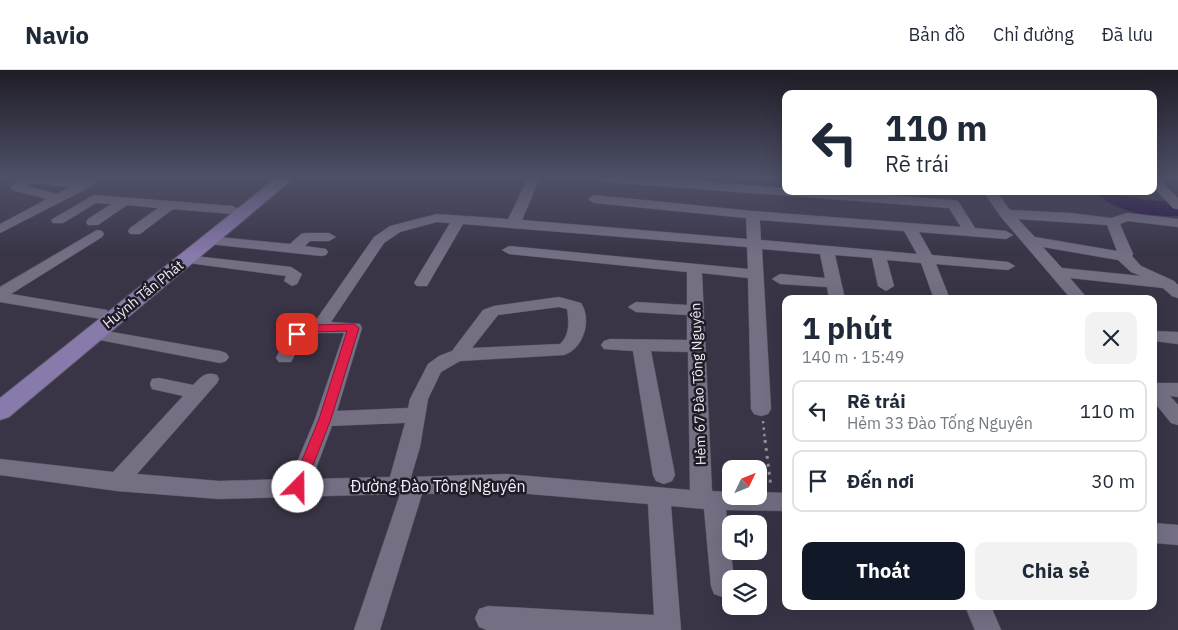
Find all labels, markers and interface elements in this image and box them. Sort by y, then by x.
text: Navio [25,19,89,51]
text: Bản đồ [909,23,965,46]
text: Chỉ đường [993,23,1074,46]
text: Đã lưu [1102,23,1153,46]
text: 110 m [885,105,988,151]
icon: left [802,110,867,175]
text: Rẽ trái [885,149,949,178]
street label: Huỳnh Tấn Phát [99,256,187,332]
street label: Hẻm 67 Đào Tông Nguyên [686,302,710,466]
text: 1 phút [802,308,893,347]
button: close [1085,312,1137,364]
pin [276,313,318,355]
icon: arrive [283,320,311,348]
text: 140 m · 15:49 [802,347,904,367]
text: Rẽ trái [847,389,906,413]
icon: left [804,397,832,425]
text: 110 m [1080,399,1135,423]
text: Hẻm 33 Đào Tống Nguyên [847,413,1033,433]
position arrow [271,460,323,512]
north arrow [722,460,768,505]
map controls [722,460,767,615]
icon: arrive [804,467,832,495]
text: Đến nơi [847,469,914,493]
text: 30 m [1091,469,1135,493]
street label: Đường Đào Tông Nguyên [350,476,526,496]
button: sound [722,515,767,560]
button: Thoát [802,542,965,600]
button: Chia sẻ [975,542,1137,600]
button: layers [722,570,767,615]

